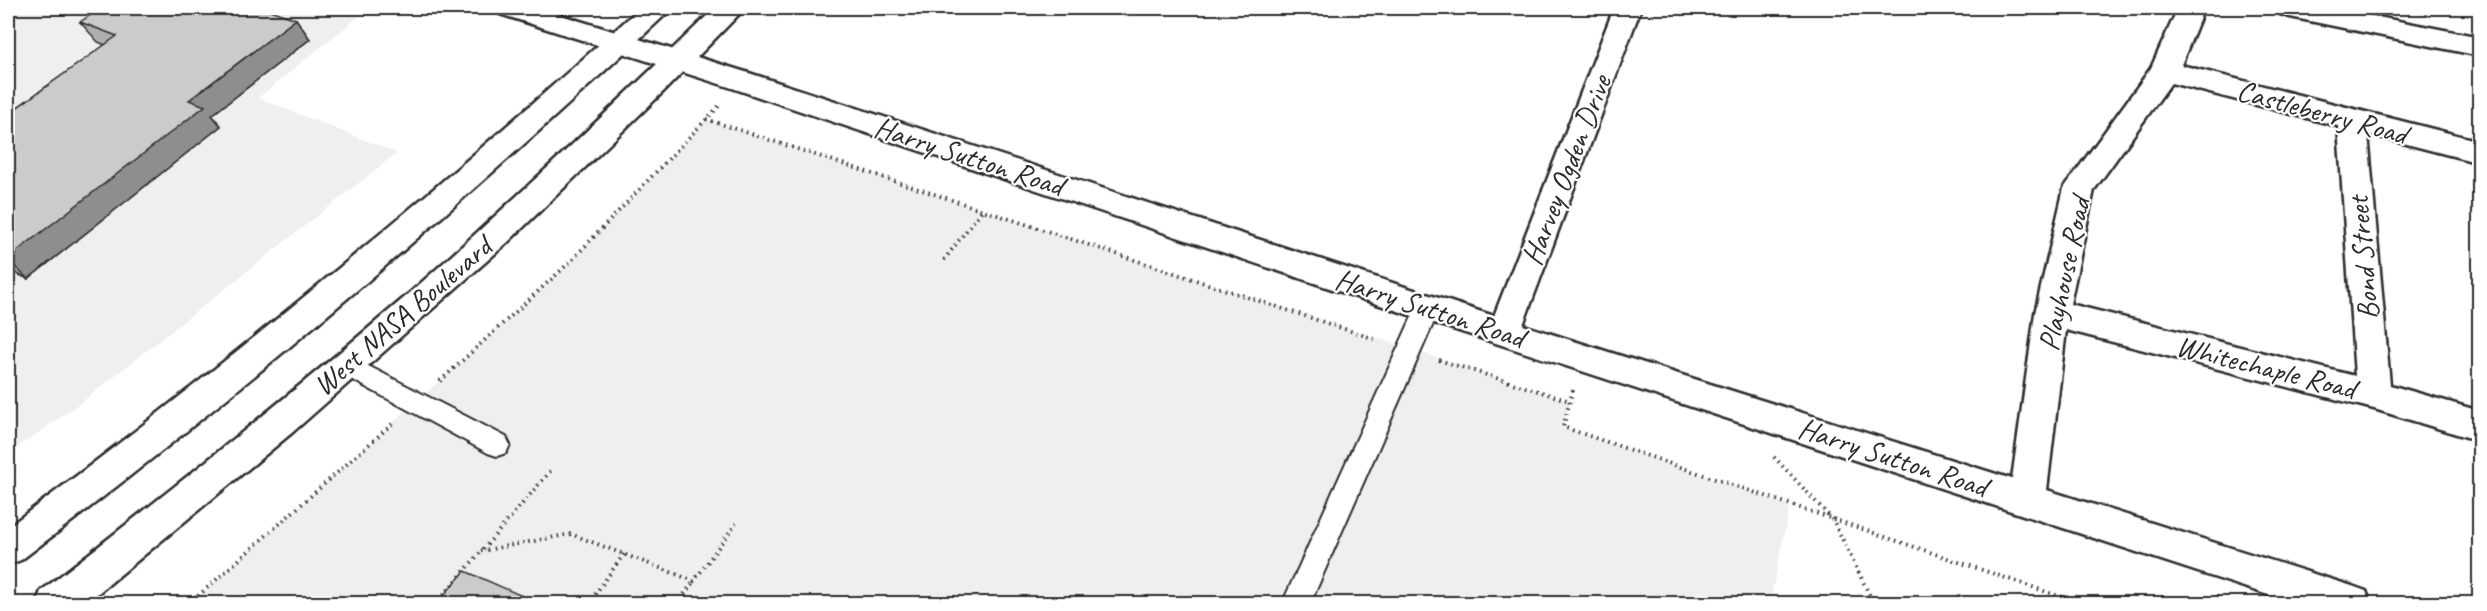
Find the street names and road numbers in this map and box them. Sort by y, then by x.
street label: Harvey Ogden Drive [1512,68,1620,270]
street label: Castleberry Road [2233,71,2415,154]
street label: Harry Sutton Road [870,108,1072,206]
street label: Playhouse Road [2029,190,2100,354]
street label: Bond Street [2338,192,2387,321]
street label: West NASA Boulevard [305,225,502,404]
street label: Harry Sutton Road [1331,260,1533,358]
street label: Whitechaple Road [2173,326,2363,409]
street label: Harry Sutton Road [1794,409,1996,507]

